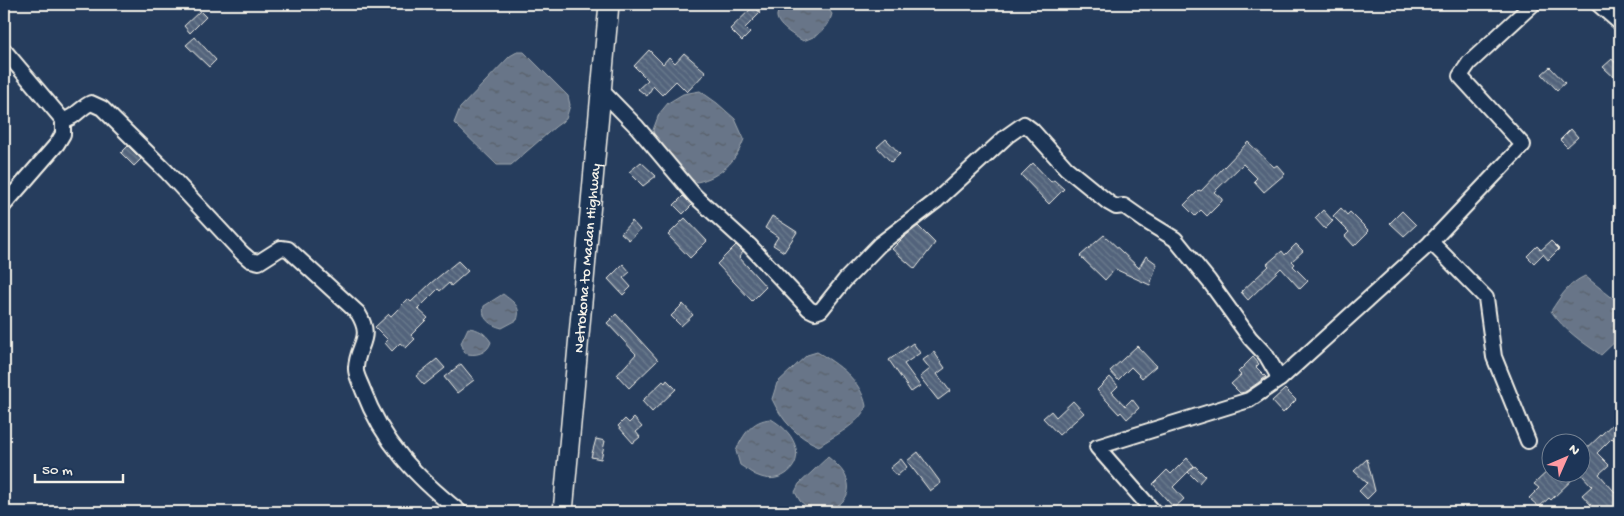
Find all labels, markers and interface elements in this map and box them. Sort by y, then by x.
street label: Netrokona to Madan Highway [570,162,606,354]
north arrow [1542,434,1592,484]
text: N [1564,441,1583,460]
scale bar [35,451,122,483]
text: 50 m [42,462,73,480]

